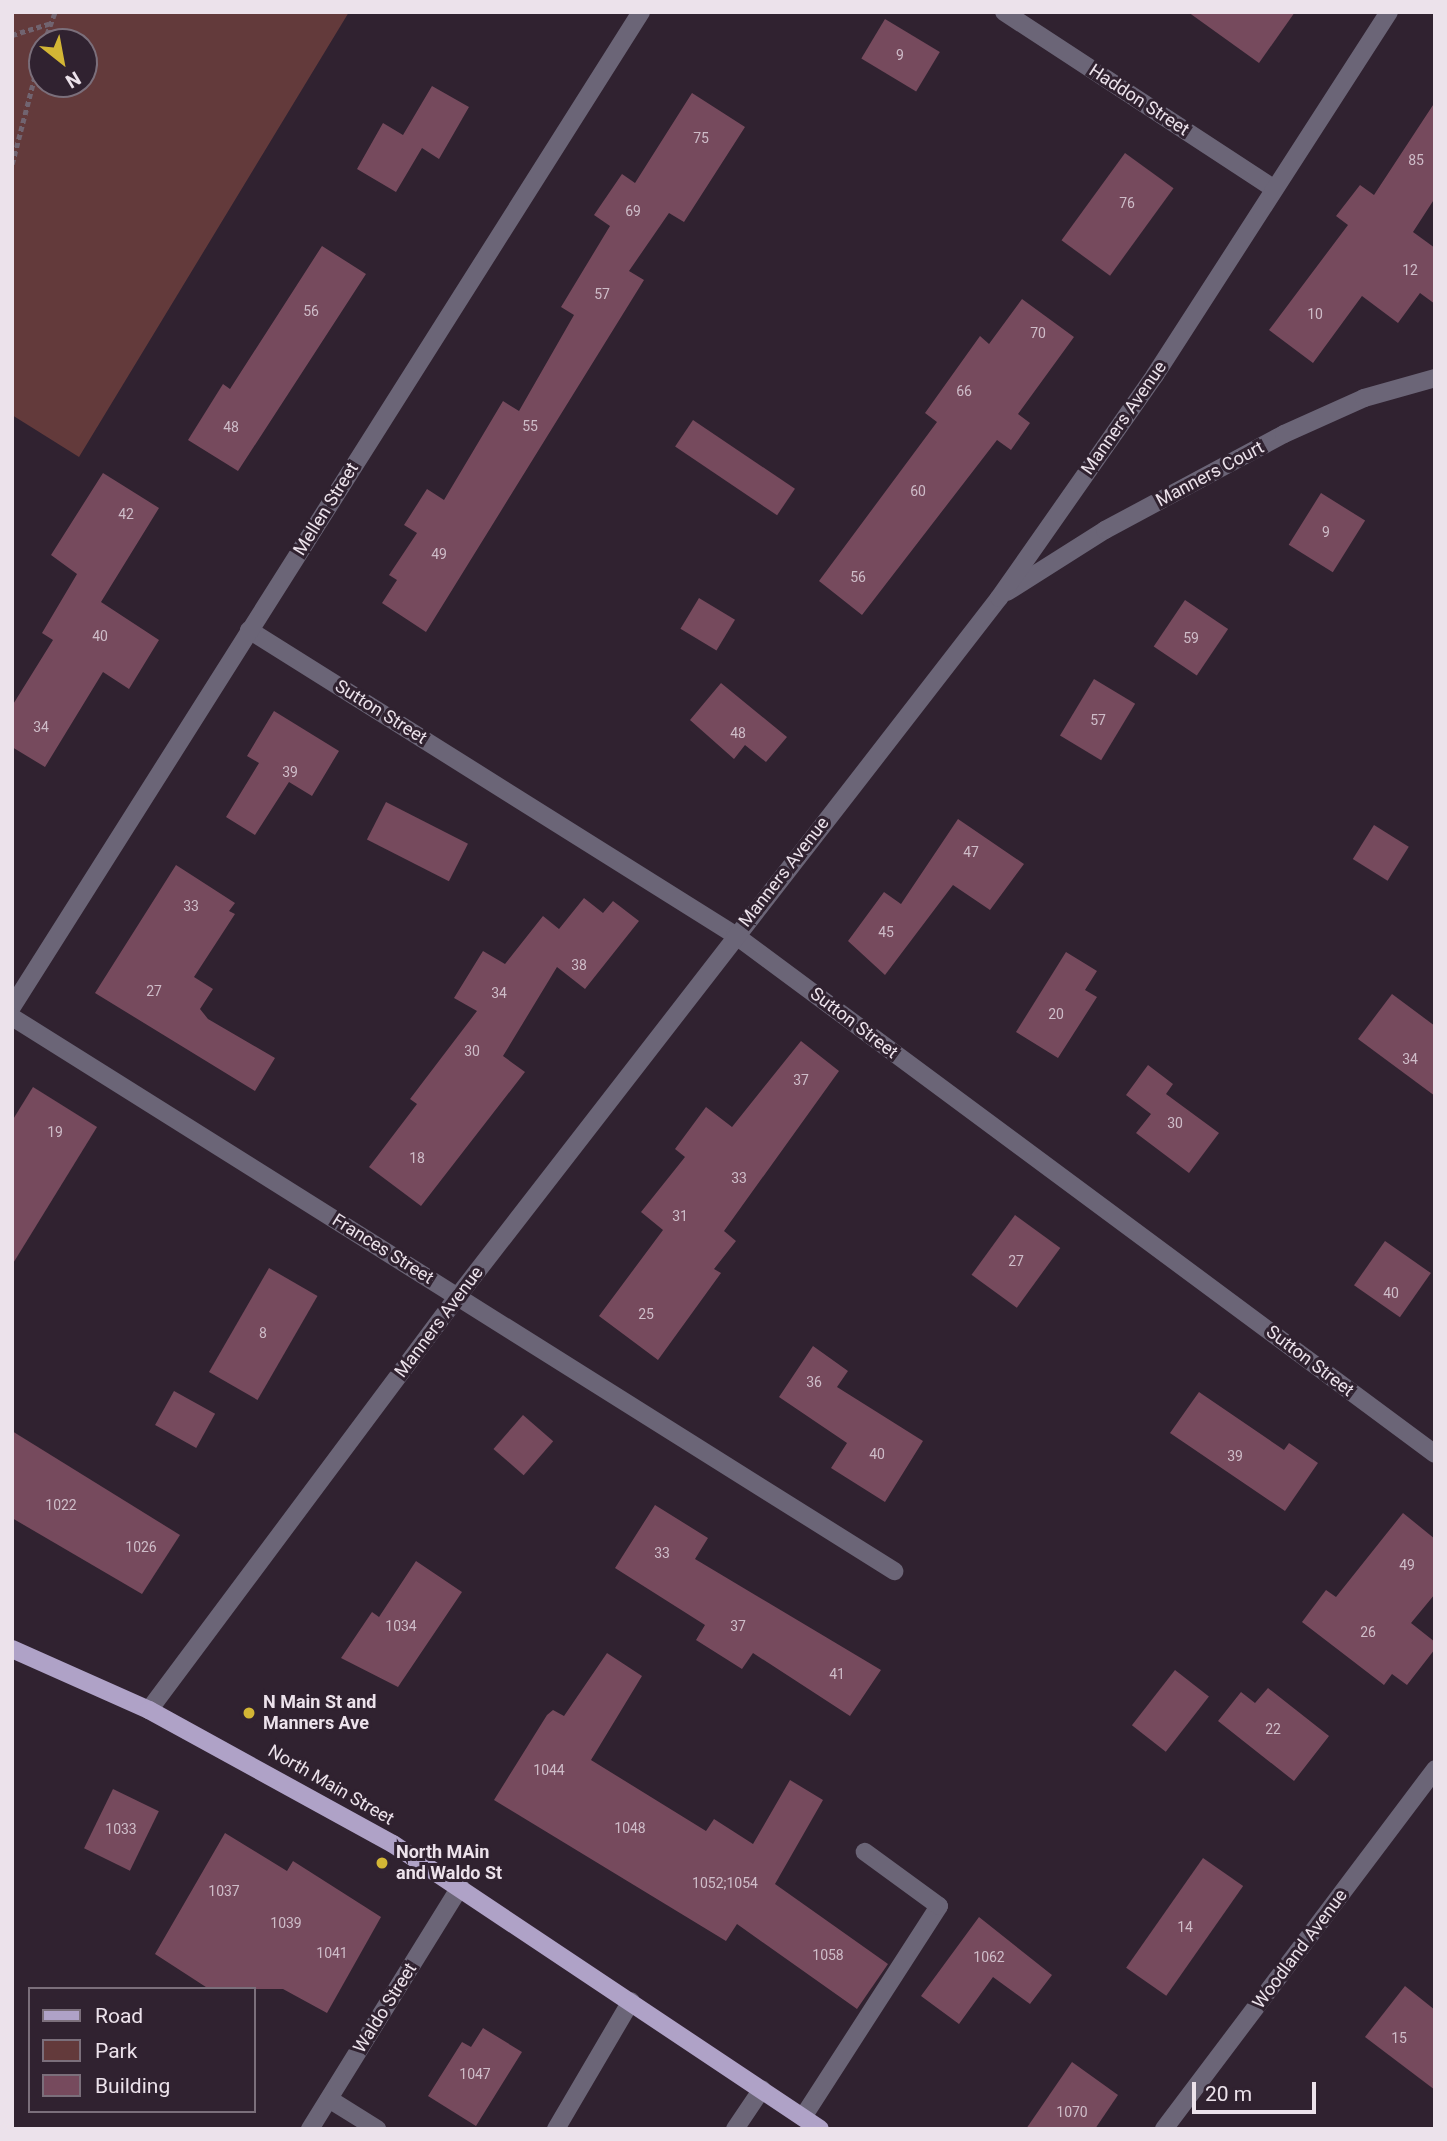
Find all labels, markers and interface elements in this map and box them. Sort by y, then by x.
north arrow [28,28,98,98]
house number: 9 [896,47,904,63]
street label: Haddon Street [1085,60,1193,140]
text: N [61,66,85,93]
house number: 75 [693,130,709,146]
house number: 85 [1408,152,1424,168]
house number: 76 [1119,195,1135,211]
house number: 69 [625,203,641,219]
house number: 12 [1402,262,1418,278]
house number: 57 [594,286,610,302]
house number: 56 [303,303,319,319]
house number: 10 [1307,306,1323,322]
house number: 70 [1030,325,1046,341]
street label: Manners Avenue [1077,357,1171,479]
house number: 66 [956,383,972,399]
house number: 55 [522,418,538,434]
house number: 48 [223,419,239,435]
street label: Manners Court [1152,437,1268,511]
street label: Mellen Street [289,459,363,559]
house number: 60 [910,483,926,499]
house number: 42 [118,506,134,522]
house number: 9 [1322,524,1330,540]
house number: 49 [431,546,447,562]
house number: 56 [850,569,866,585]
house number: 40 [92,628,108,644]
house number: 59 [1183,630,1199,646]
street label: Sutton Street [331,675,431,749]
house number: 57 [1090,712,1106,728]
house number: 34 [33,719,49,735]
house number: 48 [730,725,746,741]
house number: 39 [282,764,298,780]
street label: Manners Avenue [734,813,834,931]
house number: 47 [963,844,979,860]
house number: 33 [183,898,199,914]
house number: 45 [878,924,894,940]
house number: 38 [571,957,587,973]
house number: 27 [146,983,162,999]
street label: Sutton Street [806,983,902,1063]
house number: 34 [491,985,507,1001]
house number: 20 [1048,1006,1064,1022]
house number: 30 [464,1043,480,1059]
house number: 34 [1402,1051,1418,1067]
house number: 37 [793,1072,809,1088]
house number: 30 [1167,1115,1183,1131]
house number: 19 [47,1124,63,1140]
house number: 18 [409,1150,425,1166]
house number: 33 [731,1170,747,1186]
house number: 31 [672,1208,688,1224]
street label: Frances Street [328,1209,438,1289]
house number: 27 [1008,1253,1024,1269]
street label: Manners Avenue [390,1262,488,1382]
house number: 40 [1383,1285,1399,1301]
house number: 25 [638,1306,654,1322]
street label: Sutton Street [1262,1321,1358,1401]
house number: 8 [259,1325,267,1341]
house number: 36 [806,1374,822,1390]
house number: 40 [869,1446,885,1462]
house number: 39 [1227,1448,1243,1464]
house number: 1022 [45,1497,77,1513]
house number: 1026 [125,1539,157,1555]
house number: 33 [654,1545,670,1561]
house number: 49 [1399,1557,1415,1573]
house number: 1034 [385,1618,417,1634]
house number: 37 [730,1618,746,1634]
house number: 26 [1360,1624,1376,1640]
house number: 41 [829,1666,845,1682]
place label: N Main St and Manners Ave [263,1692,376,1734]
marker: N Main St and Manners Ave [241,1705,257,1721]
house number: 22 [1265,1721,1281,1737]
street label: North Main Street [264,1740,398,1830]
house number: 1044 [533,1762,565,1778]
house number: 1048 [614,1820,646,1836]
house number: 1033 [105,1821,137,1837]
place label: North MAin and Waldo St [396,1842,502,1884]
marker: North MAin and Waldo St [374,1855,390,1871]
house number: 1052;1054 [692,1875,758,1891]
house number: 1037 [208,1883,240,1899]
street label: Woodland Avenue [1248,1885,1352,2013]
house number: 1039 [270,1915,302,1931]
house number: 14 [1177,1919,1193,1935]
house number: 1041 [316,1945,348,1961]
house number: 1058 [812,1947,844,1963]
house number: 1062 [973,1949,1005,1965]
street label: Waldo Street [349,1959,421,2057]
legend [28,1987,256,2113]
text: Road [95,2004,143,2028]
house number: 15 [1391,2030,1407,2046]
text: Park [95,2039,137,2063]
house number: 1047 [459,2066,491,2082]
scale bar [1195,2068,1319,2112]
text: Building [95,2074,170,2098]
text: 20 m [1205,2082,1252,2106]
house number: 1070 [1056,2104,1088,2120]

